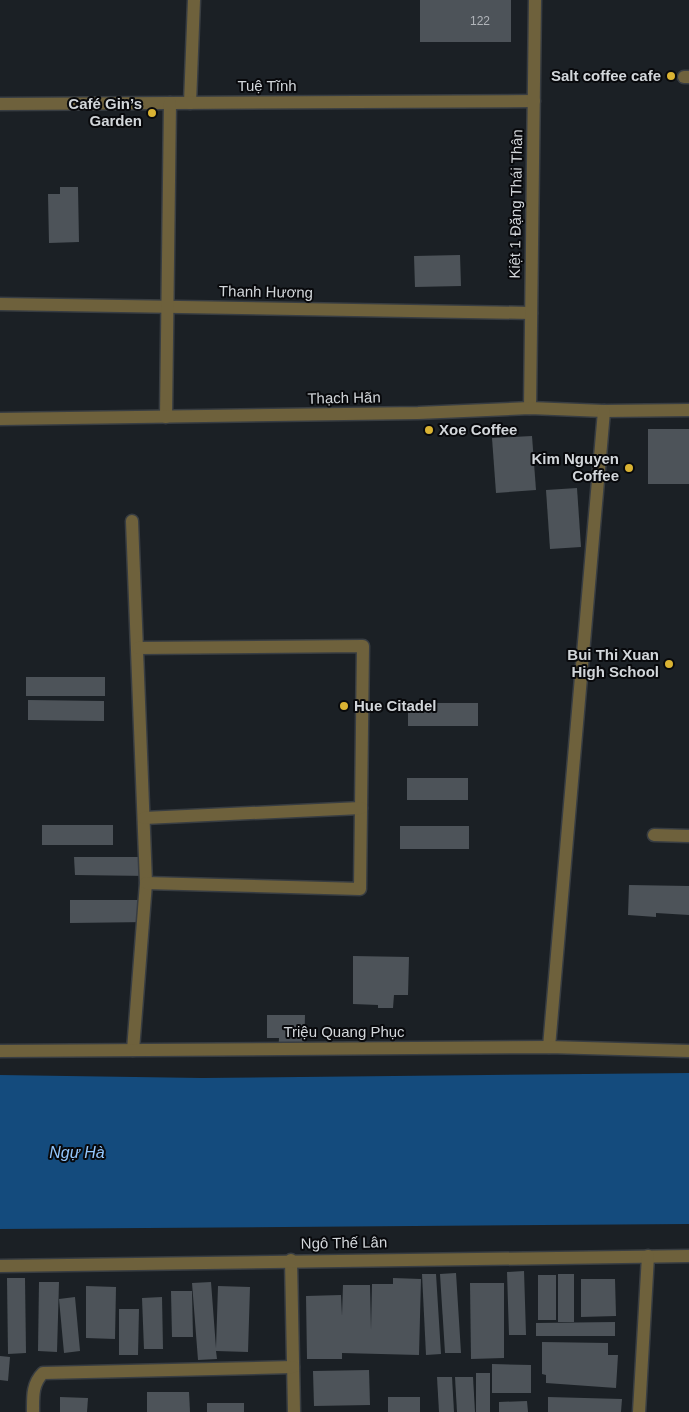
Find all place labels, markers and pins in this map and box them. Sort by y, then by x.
place label: Salt coffee cafe [551,67,661,84]
marker: Salt coffee cafe [665,70,677,82]
place label: Café Gin’s Garden [68,95,142,129]
marker: Café Gin’s Garden [146,107,158,119]
place label: Xoe Coffee [439,421,517,438]
marker: Xoe Coffee [423,424,435,436]
place label: Kim Nguyen Coffee [531,450,619,484]
marker: Kim Nguyen Coffee [623,462,635,474]
place label: Bui Thi Xuan High School [567,646,659,680]
marker: Bui Thi Xuan High School [663,658,675,670]
place label: Hue Citadel [354,697,437,714]
marker: Hue Citadel [338,700,350,712]

